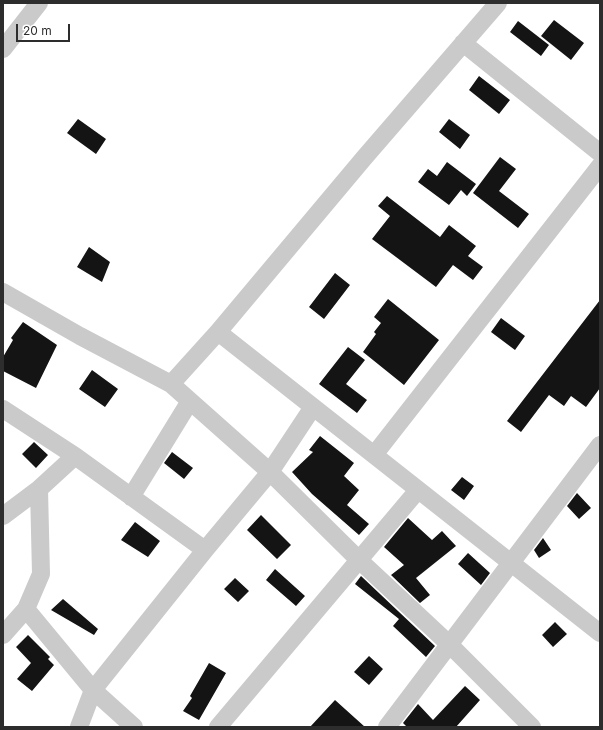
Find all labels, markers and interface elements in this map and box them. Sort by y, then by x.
scale bar [18,16,72,42]
text: 20 m [23,23,52,38]

